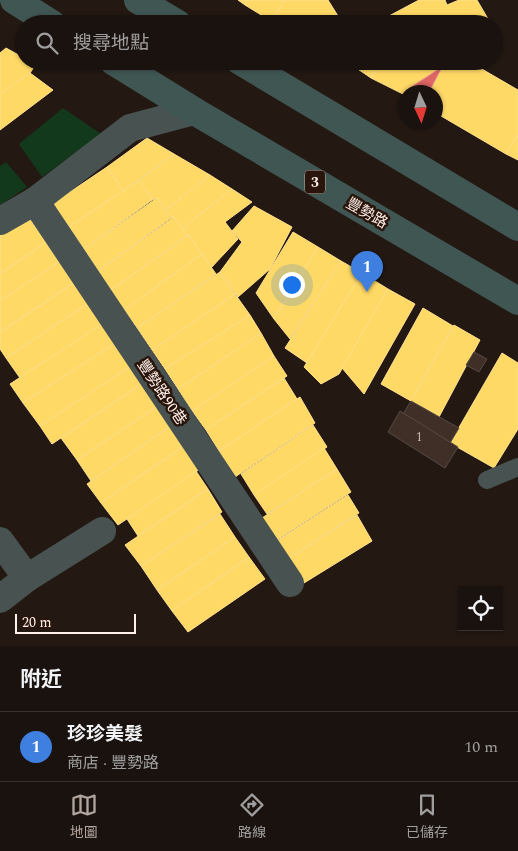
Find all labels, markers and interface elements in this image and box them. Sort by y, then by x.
search box [15,15,503,70]
icon: search [33,29,61,57]
text: 搜尋地點 [73,29,149,58]
north arrow [398,85,443,130]
road number: 3 [305,170,325,193]
street label: 豐勢路 [342,192,392,235]
pin: 1 [351,251,383,292]
your location [279,272,305,298]
street label: 豐勢路90巷 [131,355,192,430]
house number: 1 [416,428,422,447]
map controls [458,586,503,631]
button: locate [458,586,503,631]
scale bar [15,611,136,634]
text: 20 m [22,612,52,633]
text: 附近 [20,664,62,696]
text: 珍珍美髮 [67,720,143,749]
text: 1 [32,735,40,759]
text: 10 m [464,735,498,759]
text: 商店 · 豐勢路 [67,751,159,775]
tab: 地圖 [70,791,98,843]
tab: 路線 [238,791,266,843]
tab: 已儲存 [406,791,448,843]

